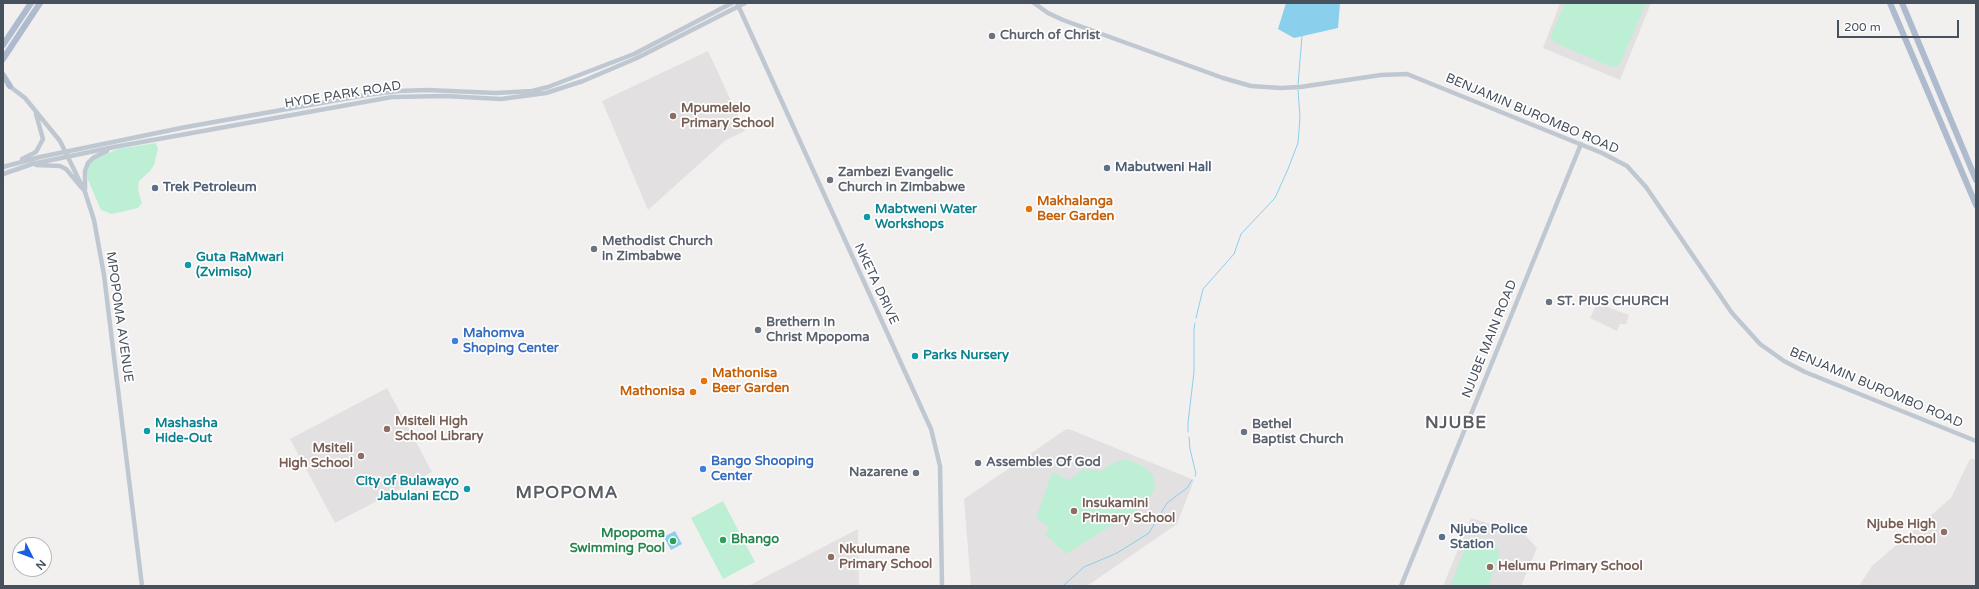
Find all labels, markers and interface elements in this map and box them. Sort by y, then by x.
scale bar [1839,12,1961,38]
text: 200 m [1844,20,1881,34]
place label: Church of Christ [1000,28,1100,44]
marker: Church of Christ [987,31,997,41]
street label: BENJAMIN BUROMBO ROAD [1443,70,1621,158]
street label: HYDE PARK ROAD [284,78,402,112]
place label: Mpumelelo Primary School [681,101,774,132]
marker: Mpumelelo Primary School [668,111,678,121]
place label: Mabutweni Hall [1115,160,1212,176]
marker: Mabutweni Hall [1102,163,1112,173]
place label: Zambezi Evangelic Church in Zimbabwe [838,165,965,196]
marker: Zambezi Evangelic Church in Zimbabwe [825,175,835,185]
place label: Trek Petroleum [163,180,257,196]
marker: Trek Petroleum [150,183,160,193]
place label: Makhalanga Beer Garden [1037,194,1114,225]
place label: Mabtweni Water Workshops [875,202,977,233]
marker: Makhalanga Beer Garden [1024,204,1034,214]
marker: Mabtweni Water Workshops [862,212,872,222]
place label: Methodist Church in Zimbabwe [602,234,713,265]
street label: NKETA DRIVE [850,241,902,327]
marker: Methodist Church in Zimbabwe [589,244,599,254]
place label: Guta RaMwari (Zvimiso) [196,250,284,281]
street label: MPOPOMA AVENUE [102,251,136,383]
marker: Guta RaMwari (Zvimiso) [183,260,193,270]
street label: NJUBE MAIN ROAD [1459,278,1521,400]
place label: ST. PIUS CHURCH [1557,294,1669,310]
marker: ST. PIUS CHURCH [1544,297,1554,307]
place label: Brethern In Christ Mpopoma [766,315,870,346]
marker: Brethern In Christ Mpopoma [753,325,763,335]
place label: Mahomva Shoping Center [463,326,559,357]
marker: Mahomva Shoping Center [450,336,460,346]
street label: BENJAMIN BUROMBO ROAD [1787,344,1965,432]
place label: Parks Nursery [923,348,1009,364]
marker: Parks Nursery [910,351,920,361]
place label: Mathonisa Beer Garden [712,366,789,397]
marker: Mathonisa Beer Garden [699,376,709,386]
place label: Mathonisa [620,384,685,400]
marker: Mathonisa [688,387,698,397]
place label: Msiteli High School Library [395,414,483,445]
district label: NJUBE [1425,414,1487,434]
place label: Mashasha Hide-Out [155,416,218,447]
place label: Bethel Baptist Church [1252,417,1344,448]
marker: Msiteli High School Library [382,424,392,434]
marker: Mashasha Hide-Out [142,426,152,436]
marker: Bethel Baptist Church [1239,427,1249,437]
place label: Msiteli High School [279,441,353,472]
marker: Msiteli High School [356,451,366,461]
place label: Bango Shooping Center [711,454,814,485]
place label: Assembles Of God [986,455,1101,471]
marker: Assembles Of God [973,458,983,468]
marker: Bango Shooping Center [698,464,708,474]
place label: Nazarene [849,465,908,481]
marker: Nazarene [911,468,921,478]
place label: City of Bulawayo Jabulani ECD [356,474,459,505]
marker: City of Bulawayo Jabulani ECD [462,484,472,494]
district label: MPOPOMA [516,484,618,504]
place label: Insukamini Primary School [1082,496,1175,527]
marker: Insukamini Primary School [1069,506,1079,516]
place label: Njube High School [1866,517,1936,548]
place label: Njube Police Station [1450,522,1528,553]
place label: Mpopoma Swimming Pool [570,526,665,557]
marker: Njube High School [1939,527,1949,537]
place label: Bhango [731,532,779,548]
marker: Njube Police Station [1437,532,1447,542]
marker: Bhango [718,535,728,545]
marker: Mpopoma Swimming Pool [668,536,678,546]
north arrow [12,537,52,577]
place label: Nkulumane Primary School [839,542,932,573]
marker: Nkulumane Primary School [826,552,836,562]
text: N [33,557,48,572]
place label: Helumu Primary School [1498,559,1643,575]
marker: Helumu Primary School [1485,562,1495,572]

